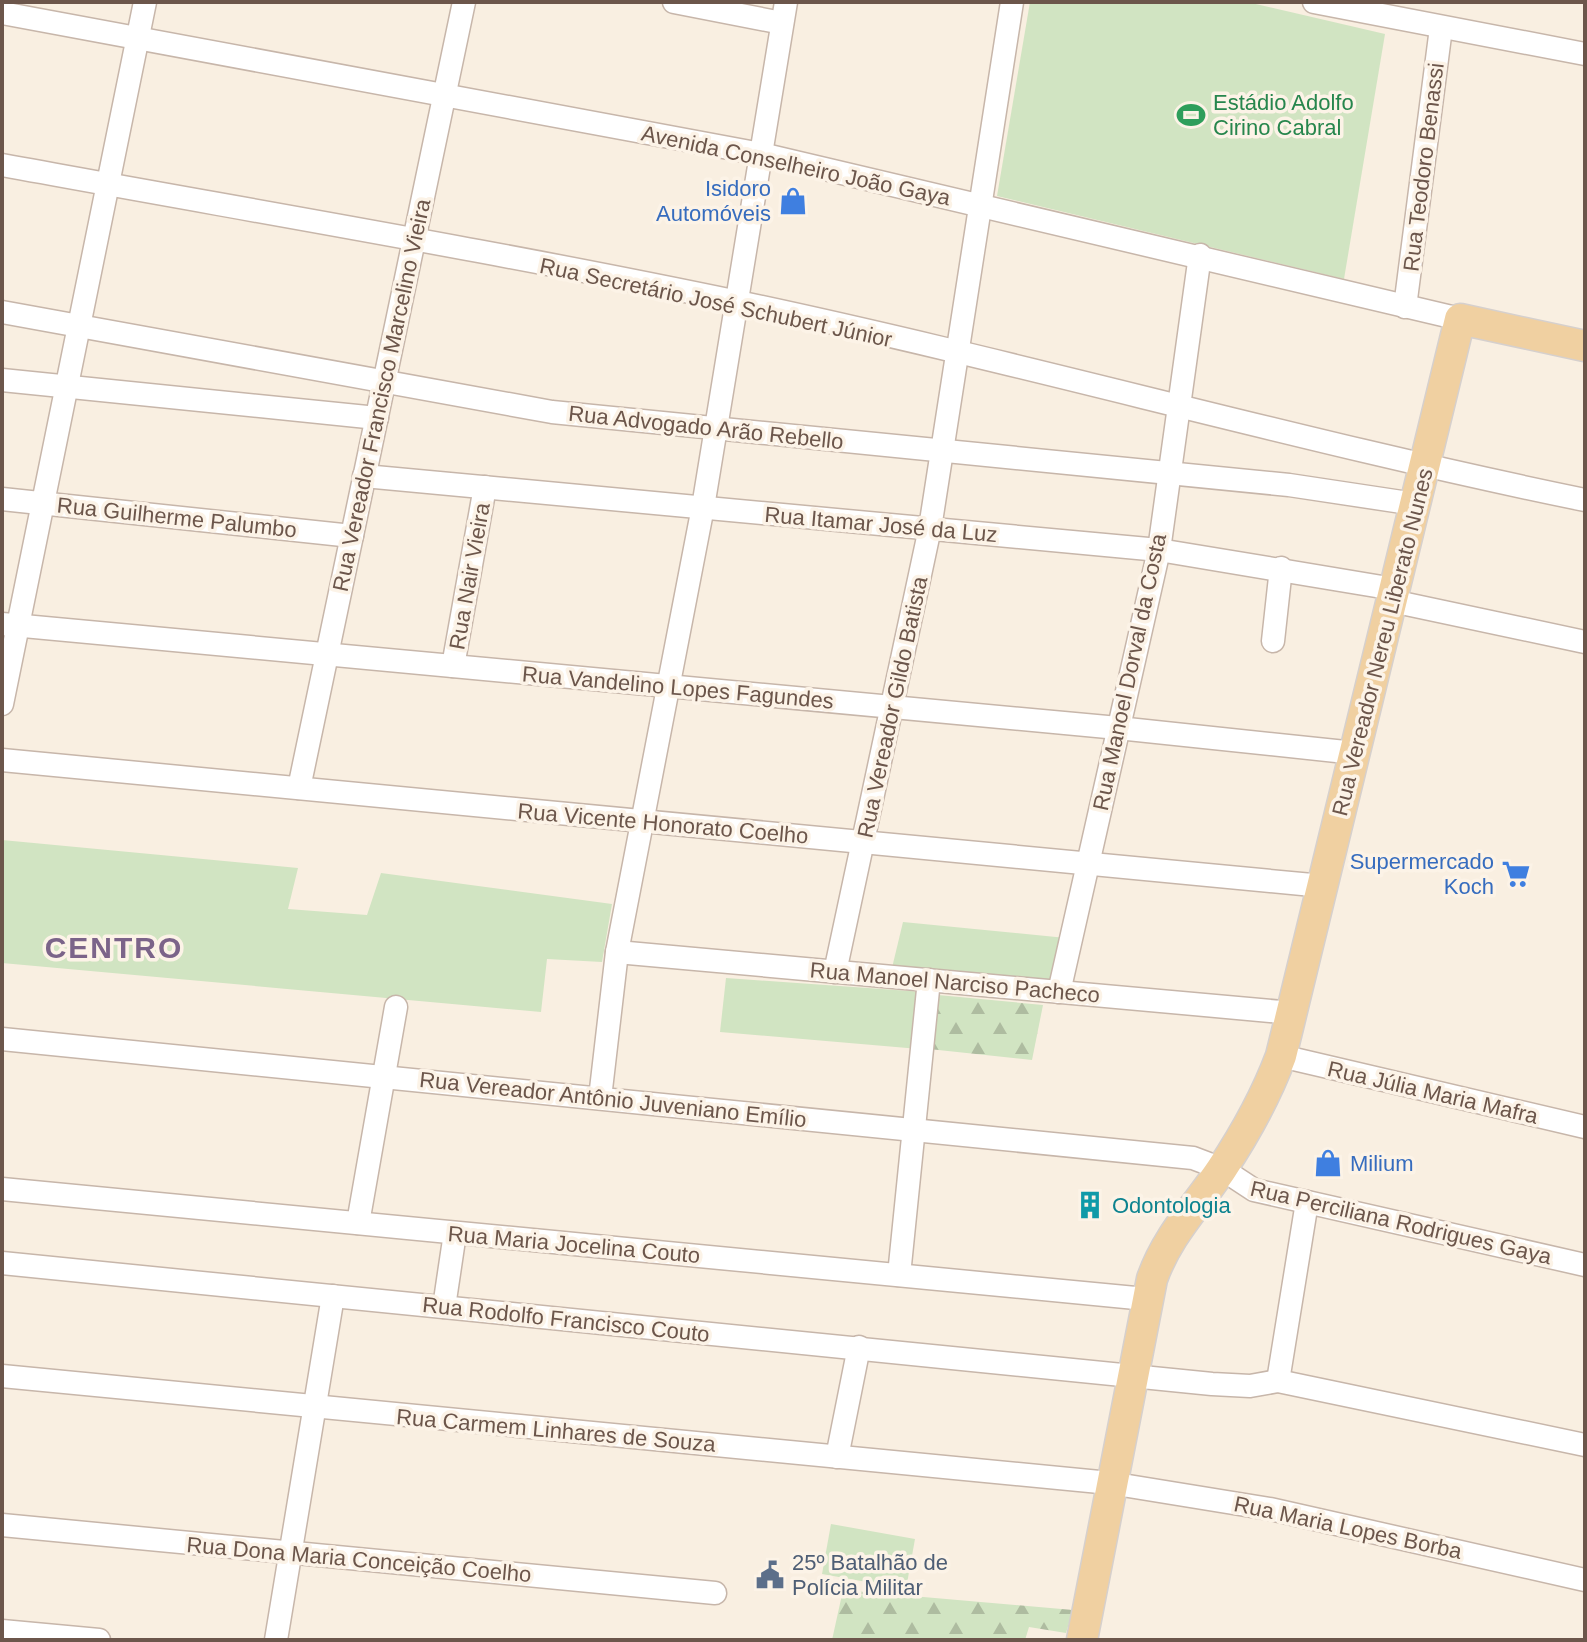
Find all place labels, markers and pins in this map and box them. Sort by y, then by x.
place label: Estádio Adolfo Cirino Cabral [1213,90,1354,140]
sports icon: Estádio Adolfo Cirino Cabral [1176,100,1206,130]
place label: Isidoro Automóveis [656,176,771,226]
shop icon: Isidoro Automóveis [778,186,808,216]
place label: Supermercado Koch [1350,849,1494,899]
supermarket icon: Supermercado Koch [1501,859,1531,889]
shop icon: Milium [1313,1148,1343,1178]
place label: Milium [1350,1151,1414,1176]
building icon: Odontologia [1075,1190,1105,1220]
place label: Odontologia [1112,1193,1231,1218]
place label: 25º Batalhão de Polícia Militar [792,1550,948,1600]
public building icon: 25º Batalhão de Polícia Militar [755,1560,785,1590]

